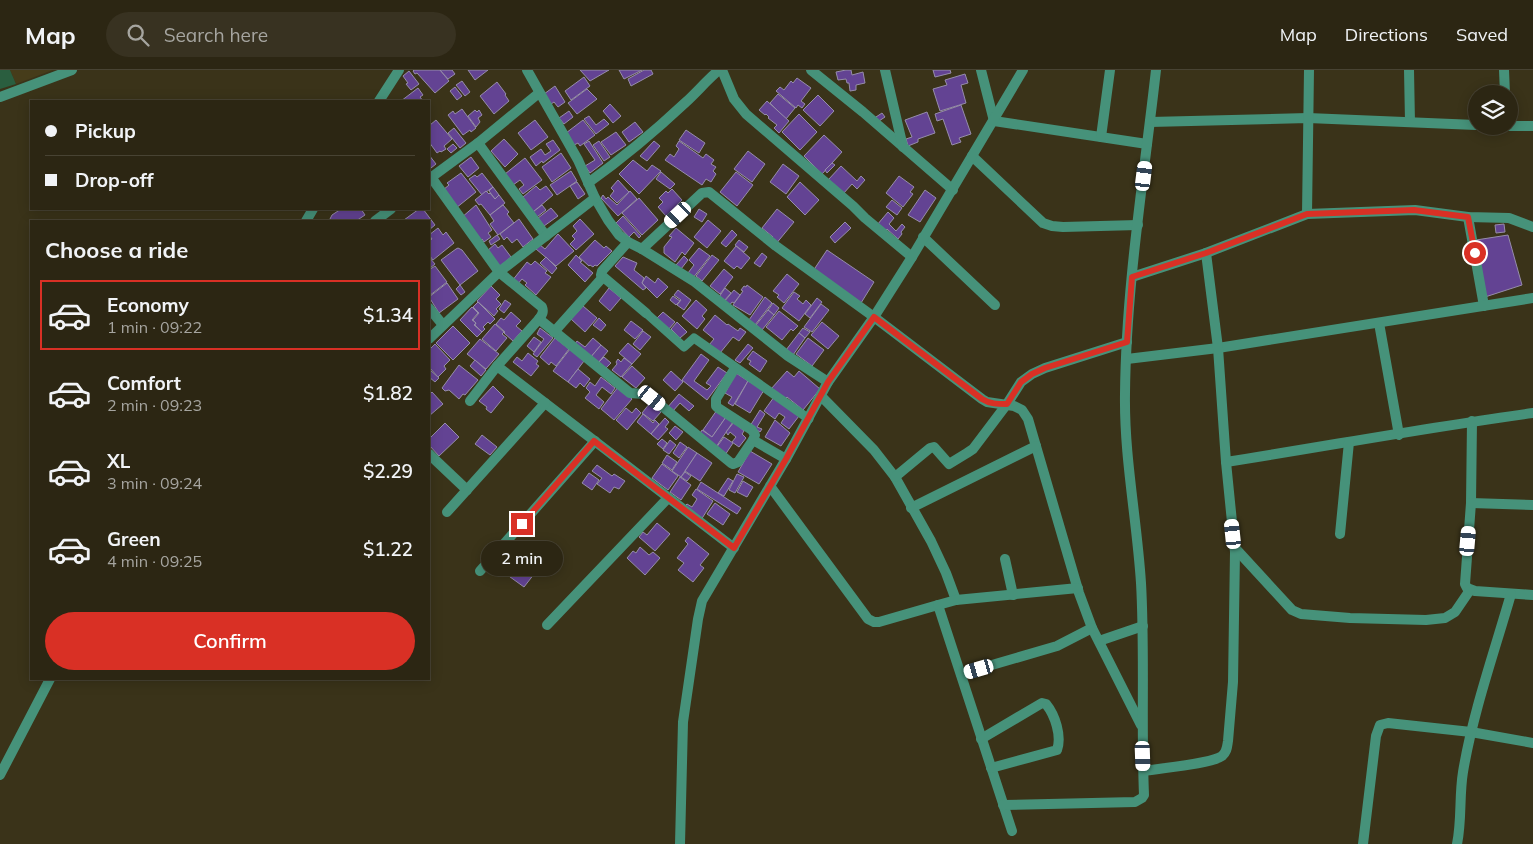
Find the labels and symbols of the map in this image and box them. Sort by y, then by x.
car [1134,160,1153,192]
car [661,199,694,231]
route start [1464,242,1486,264]
car [635,383,668,413]
route end [511,513,533,535]
car [1223,518,1242,550]
car [1459,525,1476,557]
callout: 2 min [481,542,563,576]
car [962,658,995,680]
car [1134,741,1151,771]

